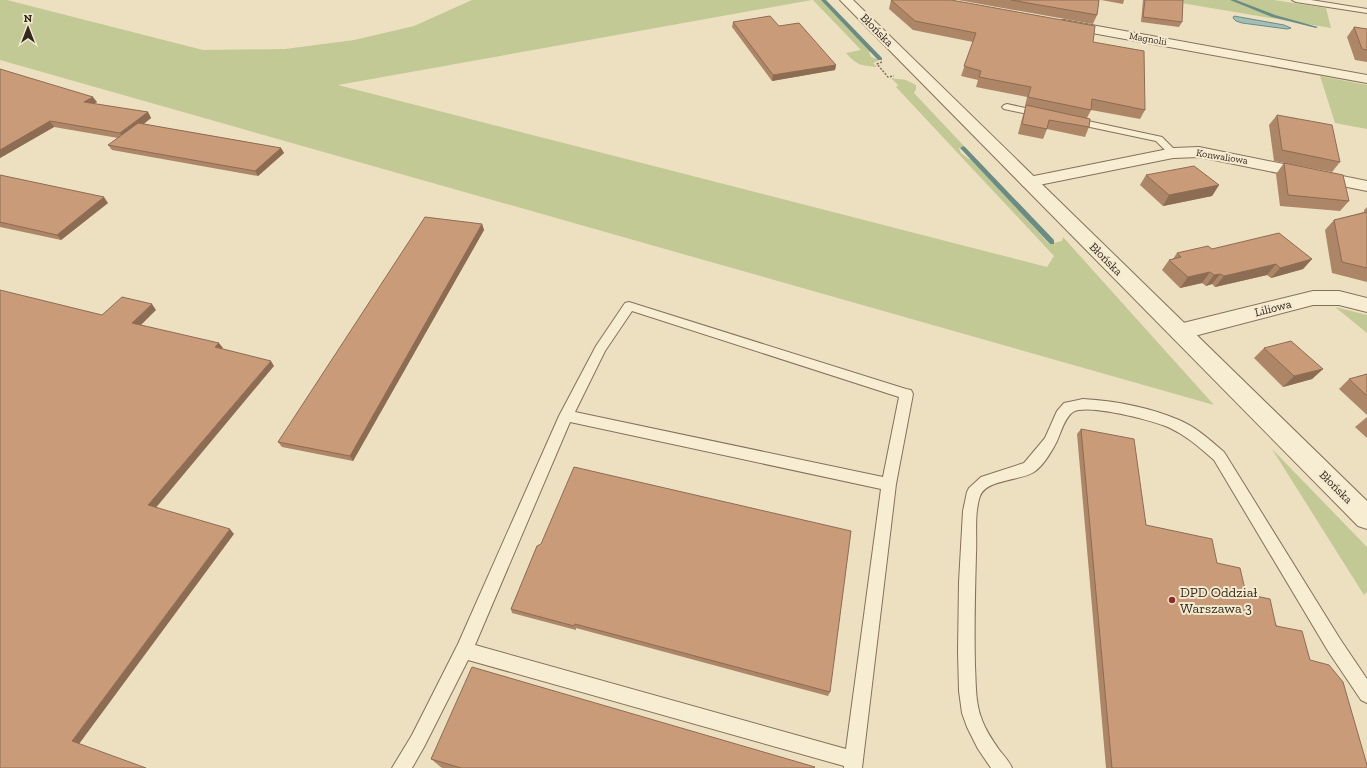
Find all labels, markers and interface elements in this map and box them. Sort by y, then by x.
north arrow [8,8,48,48]
street label: Błońska [858,11,897,50]
text: N [24,12,33,25]
street label: Magnolii [1128,30,1168,48]
street label: Konwaliowa [1195,147,1249,167]
street label: Błońska [1087,240,1126,279]
street label: Liliowa [1253,297,1293,319]
street label: Błońska [1317,468,1356,507]
place label: DPD Oddział Warszawa 3 [1180,584,1257,617]
marker: DPD Oddział Warszawa 3 [1167,595,1177,605]

